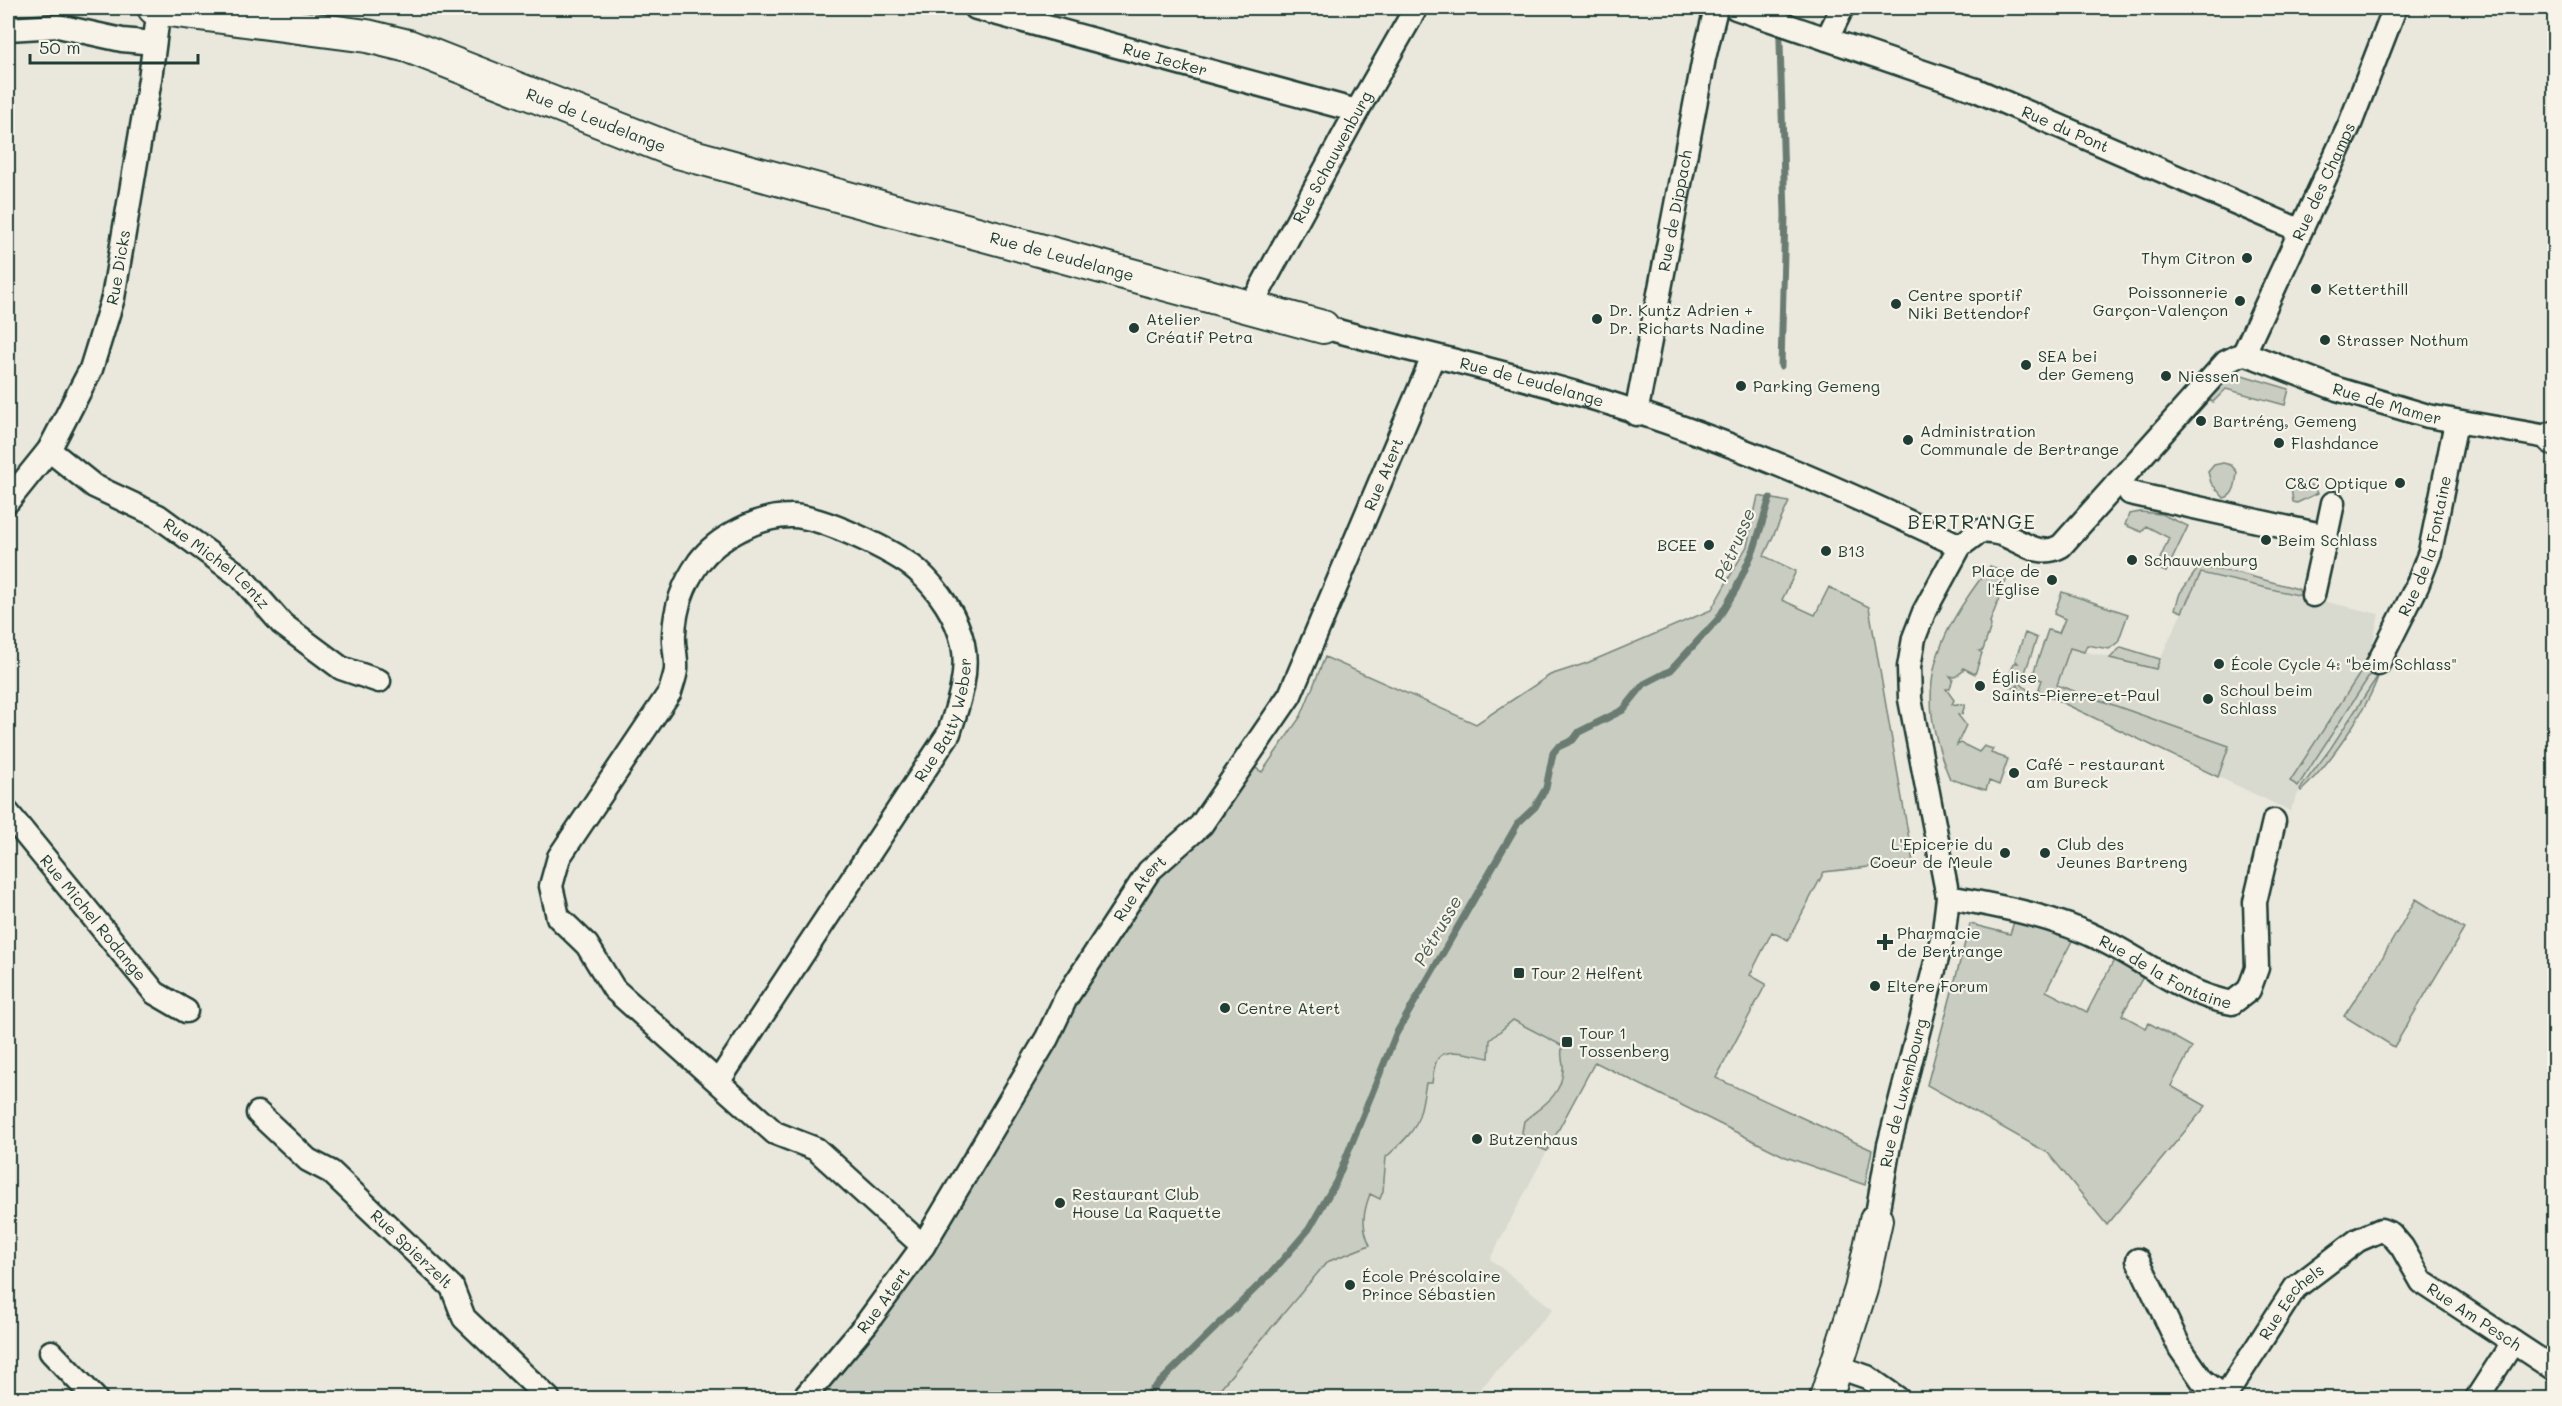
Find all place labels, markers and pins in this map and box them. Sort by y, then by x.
place label: Thym Citron [2141,247,2235,268]
marker: Thym Citron [2240,251,2254,265]
place label: Ketterthill [2328,278,2409,299]
place label: Poissonnerie Garçon-Valençon [2093,281,2228,320]
marker: Ketterthill [2309,282,2323,296]
place label: Centre sportif Niki Bettendorf [1908,284,2031,323]
marker: Poissonnerie Garçon-Valençon [2233,294,2247,308]
marker: Centre sportif Niki Bettendorf [1889,297,1903,311]
place label: Dr. Kuntz Adrien + Dr. Richarts Nadine [1609,299,1765,338]
place label: Atelier Créatif Petra [1146,308,1253,347]
marker: Dr. Kuntz Adrien + Dr. Richarts Nadine [1590,312,1604,326]
marker: Atelier Créatif Petra [1127,321,1141,335]
place label: Strasser Nothum [2337,329,2469,350]
marker: Strasser Nothum [2318,333,2332,347]
place label: SEA bei der Gemeng [2038,345,2134,384]
marker: SEA bei der Gemeng [2019,358,2033,372]
place label: Niessen [2178,365,2239,386]
marker: Niessen [2159,369,2173,383]
place label: Parking Gemeng [1753,375,1880,396]
marker: Parking Gemeng [1734,379,1748,393]
place label: Bartréng, Gemeng [2213,410,2357,431]
marker: Bartréng, Gemeng [2194,414,2208,428]
place label: Administration Communale de Bertrange [1920,420,2119,459]
place label: Flashdance [2291,432,2379,453]
marker: Administration Communale de Bertrange [1901,433,1915,447]
marker: Flashdance [2272,436,2286,450]
place label: C&C Optique [2285,472,2388,493]
marker: C&C Optique [2393,476,2407,490]
place label: Beim Schlass [2278,529,2378,550]
marker: Beim Schlass [2259,533,2273,547]
place label: BCEE [1657,534,1697,555]
marker: BCEE [1702,538,1716,552]
place label: B13 [1838,540,1864,561]
marker: B13 [1819,544,1833,558]
place label: Schauwenburg [2144,549,2258,570]
marker: Schauwenburg [2125,553,2139,567]
place label: Place de l'Église [1972,560,2040,599]
marker: Place de l'Église [2045,573,2059,587]
place label: École Cycle 4: "beim Schlass" [2231,653,2457,674]
marker: École Cycle 4: "beim Schlass" [2212,657,2226,671]
place label: Église Saints-Pierre-et-Paul [1992,666,2160,705]
marker: Église Saints-Pierre-et-Paul [1973,679,1987,693]
place label: Schoul beim Schlass [2220,679,2313,718]
marker: Schoul beim Schlass [2201,692,2215,706]
place label: Café - restaurant am Bureck [2026,753,2165,792]
marker: Café - restaurant am Bureck [2007,766,2021,780]
place label: L'Epicerie du Coeur de Meule [1870,833,1993,872]
place label: Club des Jeunes Bartreng [2057,833,2187,872]
marker: L'Epicerie du Coeur de Meule [1998,846,2012,860]
marker: Club des Jeunes Bartreng [2038,846,2052,860]
place label: Pharmacie de Bertrange [1897,922,2003,961]
marker: Pharmacie de Bertrange [1878,935,1892,949]
place label: Tour 2 Helfent [1531,962,1643,983]
marker: Tour 2 Helfent [1512,966,1526,980]
place label: Eltere Forum [1887,975,1988,996]
marker: Eltere Forum [1868,979,1882,993]
place label: Centre Atert [1237,997,1340,1018]
marker: Centre Atert [1218,1001,1232,1015]
place label: Tour 1 Tossenberg [1579,1022,1669,1061]
marker: Tour 1 Tossenberg [1560,1035,1574,1049]
place label: Butzenhaus [1489,1128,1578,1149]
marker: Butzenhaus [1470,1132,1484,1146]
place label: Restaurant Club House La Raquette [1072,1183,1221,1222]
marker: Restaurant Club House La Raquette [1053,1196,1067,1210]
place label: École Préscolaire Prince Sébastien [1362,1265,1501,1304]
marker: École Préscolaire Prince Sébastien [1343,1278,1357,1292]

